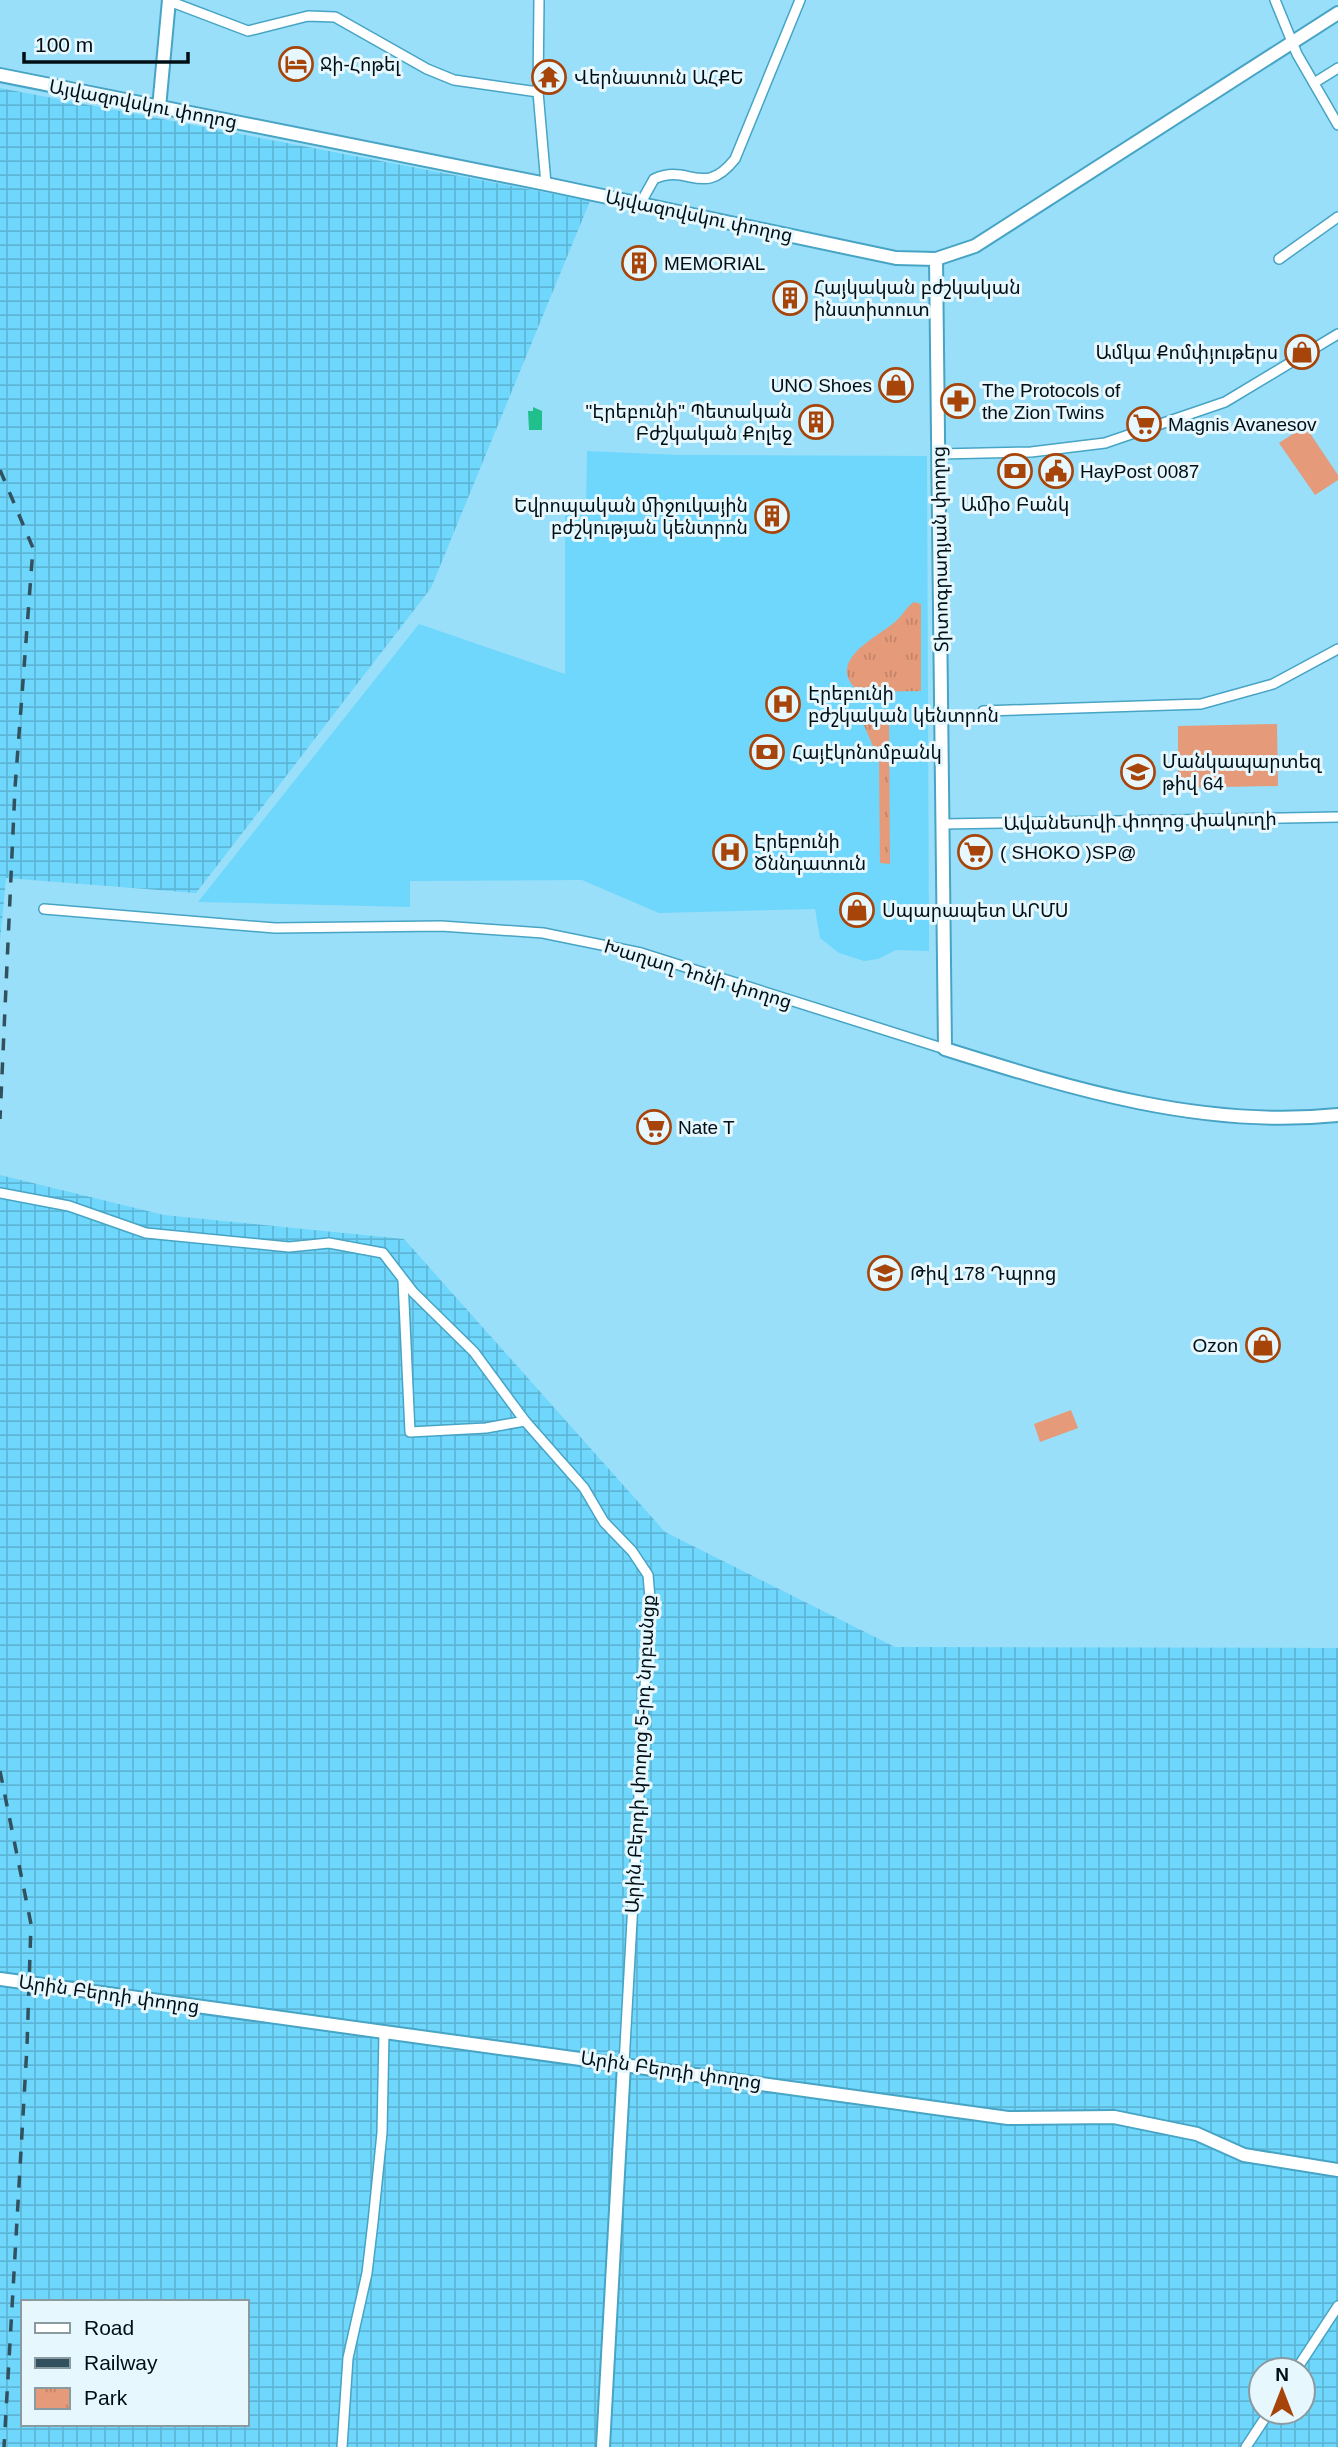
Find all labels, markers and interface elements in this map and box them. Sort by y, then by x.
scale bar [24,21,189,65]
text: 100 m [35,33,93,56]
hotel icon: Ջի-Հոթել [277,45,315,83]
place label: Ջի-Հոթել [320,54,401,76]
temple icon: Վերնատուն ԱՀՔԵ [530,58,568,96]
place label: Վերնատուն ԱՀՔԵ [574,67,743,89]
street label: Այվազովսկու փողոց [47,75,239,134]
street label: Այվազովսկու փողոց [603,186,795,247]
building icon: MEMORIAL [620,244,658,282]
place label: MEMORIAL [664,253,765,274]
place label: Հայկական բժշկական ինստիտուտ [814,277,1021,321]
building icon: Հայկական բժշկական ինստիտուտ [771,279,809,317]
shop icon: Ամկա Քոմփյութերս [1283,333,1321,371]
place label: Ամկա Քոմփյութերս [1096,342,1278,364]
shop icon: UNO Shoes [877,366,915,404]
place label: UNO Shoes [771,375,872,396]
place label: The Protocols of the Zion Twins [982,380,1121,423]
pharmacy icon: The Protocols of the Zion Twins [939,382,977,420]
place label: "Էրեբունի" Պետական Բժշկական Քոլեջ [586,401,792,445]
building icon: "Էրեբունի" Պետական Բժշկական Քոլեջ [797,403,835,441]
supermarket icon: Magnis Avanesov [1125,405,1163,443]
place label: Magnis Avanesov [1168,414,1317,435]
street label: Տիտոգրադյան փողոց [928,446,953,652]
bank icon: Ամիօ Բանկ [996,452,1034,490]
public building icon: HayPost 0087 [1037,452,1075,490]
place label: HayPost 0087 [1080,461,1199,482]
place label: Ամիօ Բանկ [961,494,1069,516]
place label: Եվրոպական միջուկային բժշկության կենտրոն [514,495,748,539]
building icon: Եվրոպական միջուկային բժշկության կենտրոն [753,497,791,535]
place label: Էրեբունի բժշկական կենտրոն [808,683,999,727]
hospital icon: Էրեբունի բժշկական կենտրոն [764,685,802,723]
bank icon: Հայէկոնոմբանկ [748,733,786,771]
place label: Հայէկոնոմբանկ [792,742,942,764]
place label: Մանկապարտեզ թիվ 64 [1162,751,1323,795]
school or university icon: Մանկապարտեզ թիվ 64 [1119,753,1157,791]
street label: Ավանեսովի փողոց փակուղի [1003,808,1277,835]
place label: Էրեբունի Ծննդատուն [754,831,866,875]
hospital icon: Էրեբունի Ծննդատուն [711,833,749,871]
supermarket icon: ( SHOKO )SP@ [956,833,994,871]
place label: ( SHOKO )SP@ [1000,842,1136,863]
shop icon: Սպարապետ ԱՐՄՍ [838,891,876,929]
place label: Սպարապետ ԱՐՄՍ [882,900,1069,922]
street label: Խաղաղ Դոնի փողոց [601,935,794,1014]
supermarket icon: Nate T [635,1108,673,1146]
place label: Nate T [678,1117,735,1138]
school or university icon: Թիվ 178 Դպրոց [866,1254,904,1292]
place label: Թիվ 178 Դպրոց [910,1263,1056,1285]
shop icon: Ozon [1244,1326,1282,1364]
place label: Ozon [1193,1335,1238,1356]
street label: Արին Բերդի փողոց 5-րդ նրբանցք [621,1594,660,1914]
street label: Արին Բերդի փողոց [17,1971,201,2018]
street label: Արին Բերդի փողոց [579,2047,763,2094]
legend [21,2300,248,2426]
text: Road [84,2316,134,2339]
text: Railway [84,2351,158,2374]
north arrow [1247,2356,1317,2426]
text: N [1275,2364,1289,2385]
text: Park [84,2386,128,2409]

